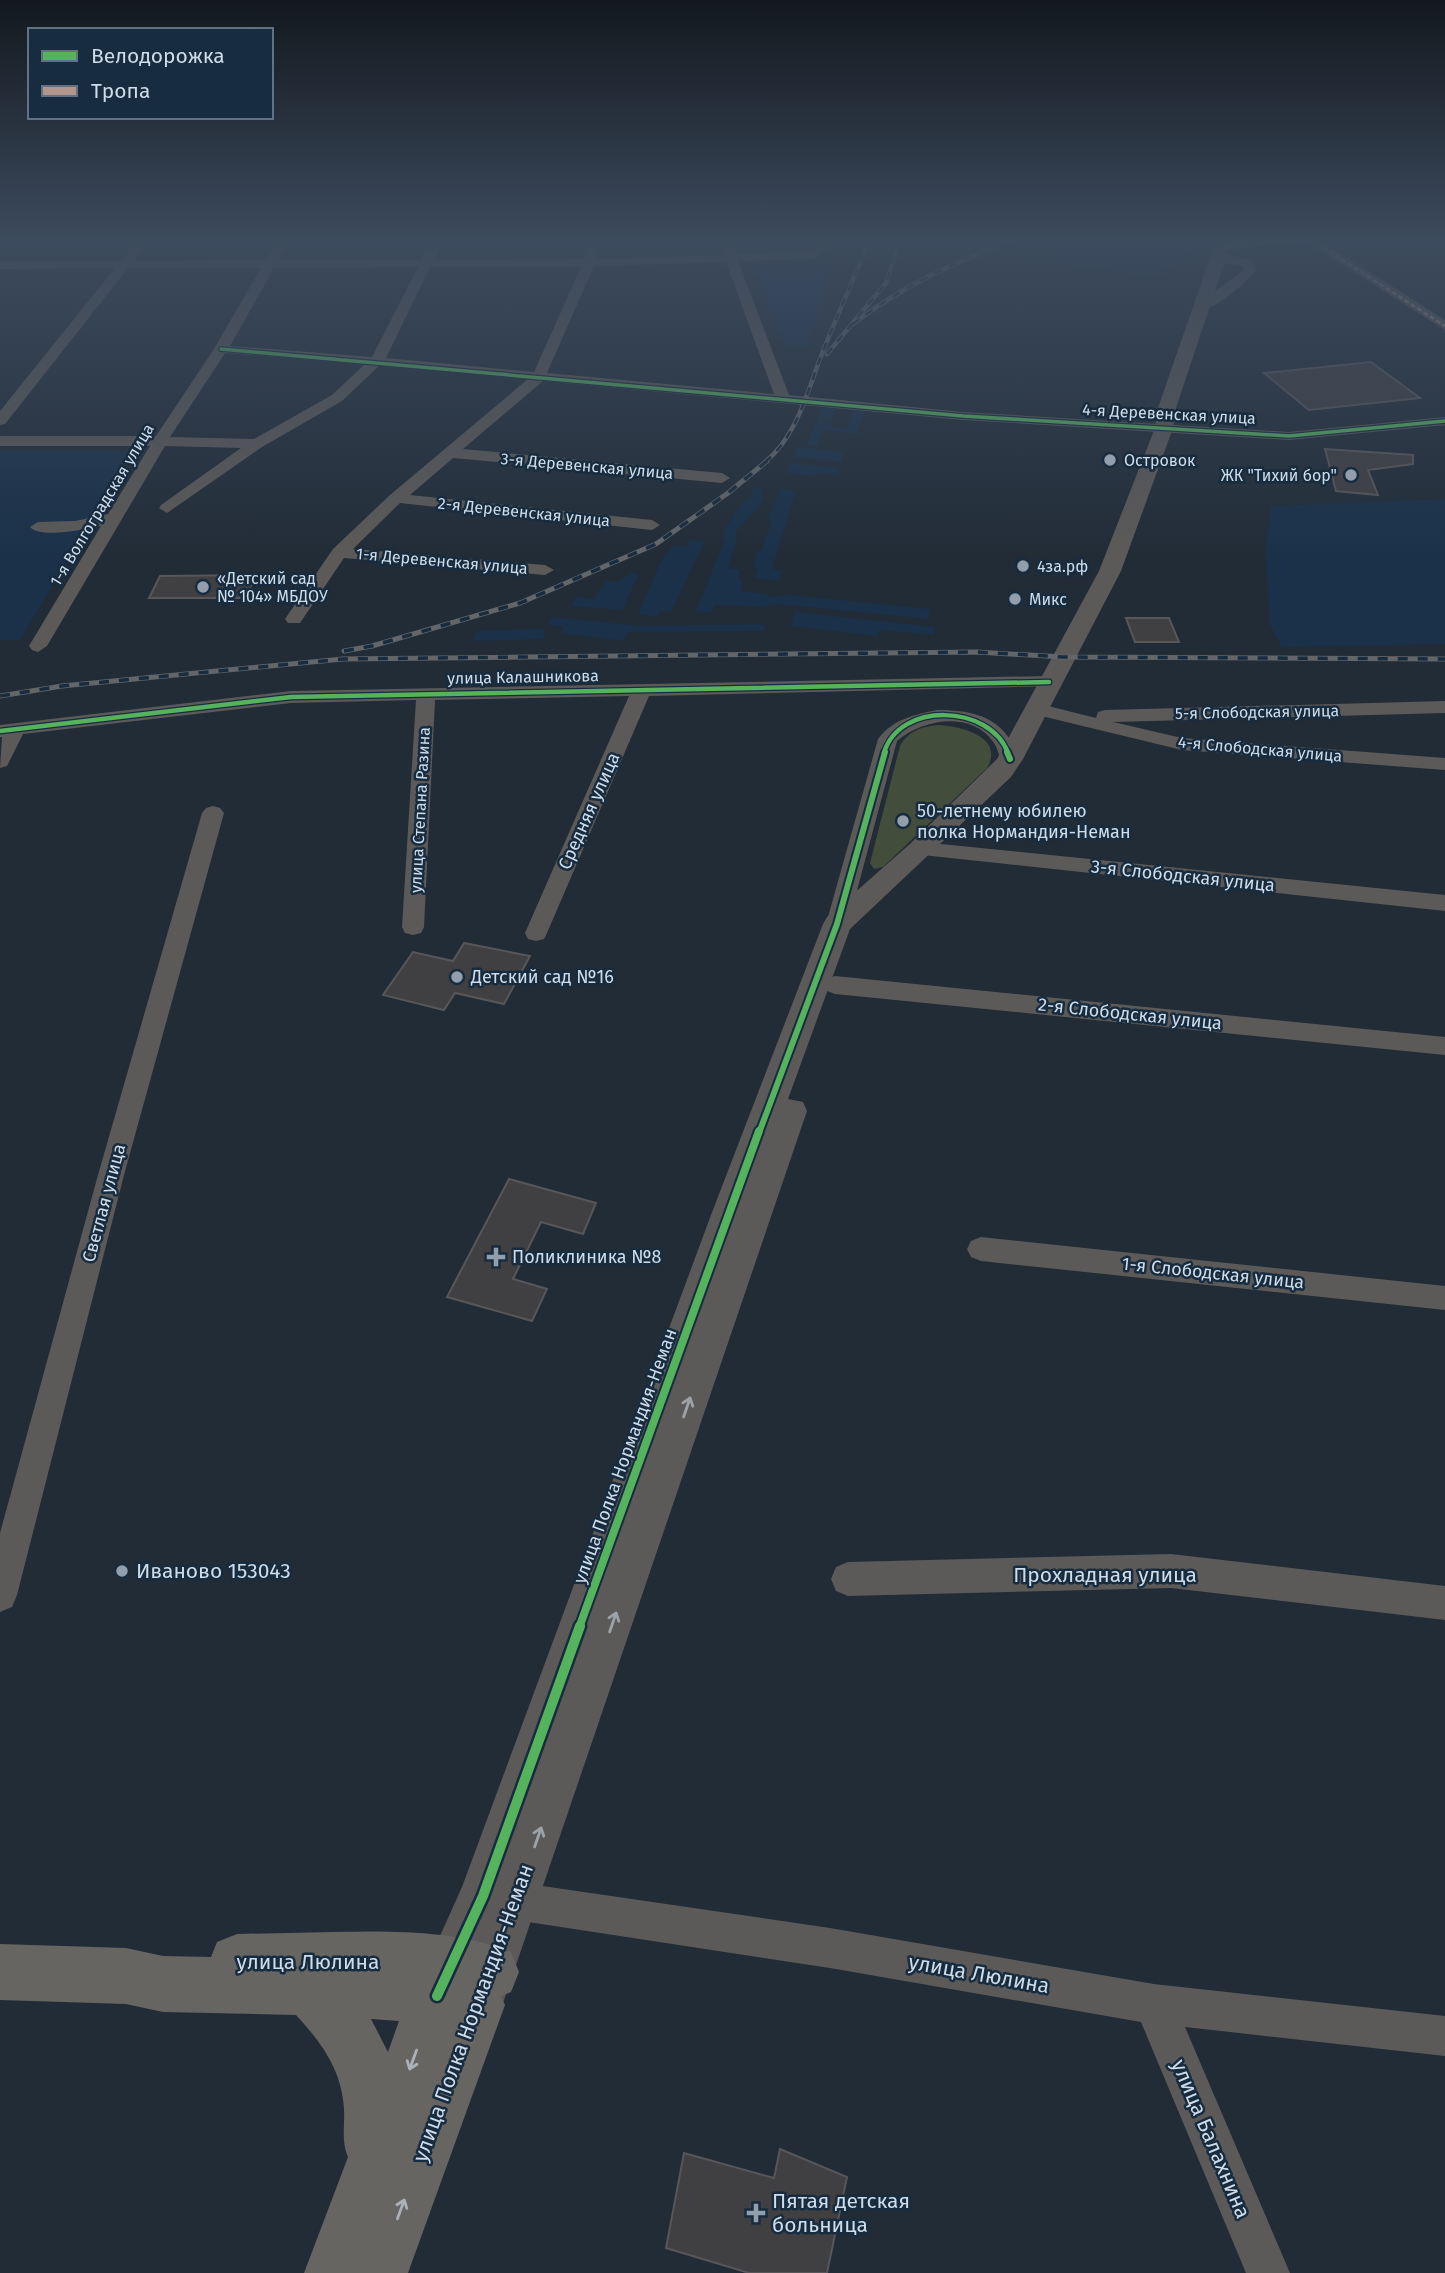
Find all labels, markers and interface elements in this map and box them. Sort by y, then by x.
legend [28,28,273,119]
text: Велодорожка [91,43,225,69]
text: Тропа [91,78,150,104]
street label: 4-я Деревенская улица [1082,400,1256,428]
street label: 1-я Волгоградская улица [46,420,158,590]
street label: 3-я Деревенская улица [500,449,674,483]
place label: Островок [1124,451,1196,470]
marker: Островок [1102,452,1118,468]
place label: ЖК "Тихий бор" [1221,466,1337,485]
marker: ЖК "Тихий бор" [1343,467,1359,483]
street label: 2-я Деревенская улица [437,494,611,530]
street label: 1-я Деревенская улица [355,544,529,578]
place label: 4за.рф [1037,557,1088,576]
marker: 4за.рф [1015,558,1031,574]
place label: «Детский сад № 104» МБДОУ [217,569,328,606]
marker: «Детский сад № 104» МБДОУ [195,579,211,595]
place label: Микс [1029,590,1067,609]
marker: Микс [1007,591,1023,607]
street label: улица Калашникова [447,666,599,688]
street label: 5-я Слободская улица [1175,701,1339,723]
street label: улица Степана Разина [406,727,434,893]
street label: 4-я Слободская улица [1177,732,1343,766]
street label: Средняя улица [553,749,625,873]
place label: 50-летнему юбилею полка Нормандия-Неман [917,800,1131,843]
marker: 50-летнему юбилею полка Нормандия-Неман [895,813,911,829]
street label: 3-я Слободская улица [1090,855,1276,897]
place label: Детский сад №16 [470,966,614,988]
marker: Детский сад №16 [449,969,465,985]
street label: 2-я Слободская улица [1037,993,1223,1035]
street label: Светлая улица [78,1141,130,1265]
place label: Поликлиника №8 [512,1246,661,1268]
marker: Поликлиника №8 [486,1247,506,1267]
street label: 1-я Слободская улица [1121,1252,1305,1294]
street label: улица Полка Нормандия-Неман [568,1325,682,1587]
one-way arrow [682,1397,695,1419]
place label: Иваново 153043 [136,1558,291,1584]
street label: Прохладная улица [1013,1562,1197,1588]
marker: Иваново 153043 [114,1563,130,1579]
one-way arrow [607,1611,620,1633]
one-way arrow [533,1826,545,1848]
street label: улица Полка Нормандия-Неман [407,1861,539,2165]
street label: улица Люлина [237,1949,379,1975]
street label: улица Люлина [906,1949,1052,1999]
one-way arrow [406,2049,419,2071]
street label: улица Балахнина [1166,2056,1256,2222]
place label: Пятая детская больница [772,2188,910,2238]
one-way arrow [396,2199,408,2221]
marker: Пятая детская больница [746,2203,766,2223]

